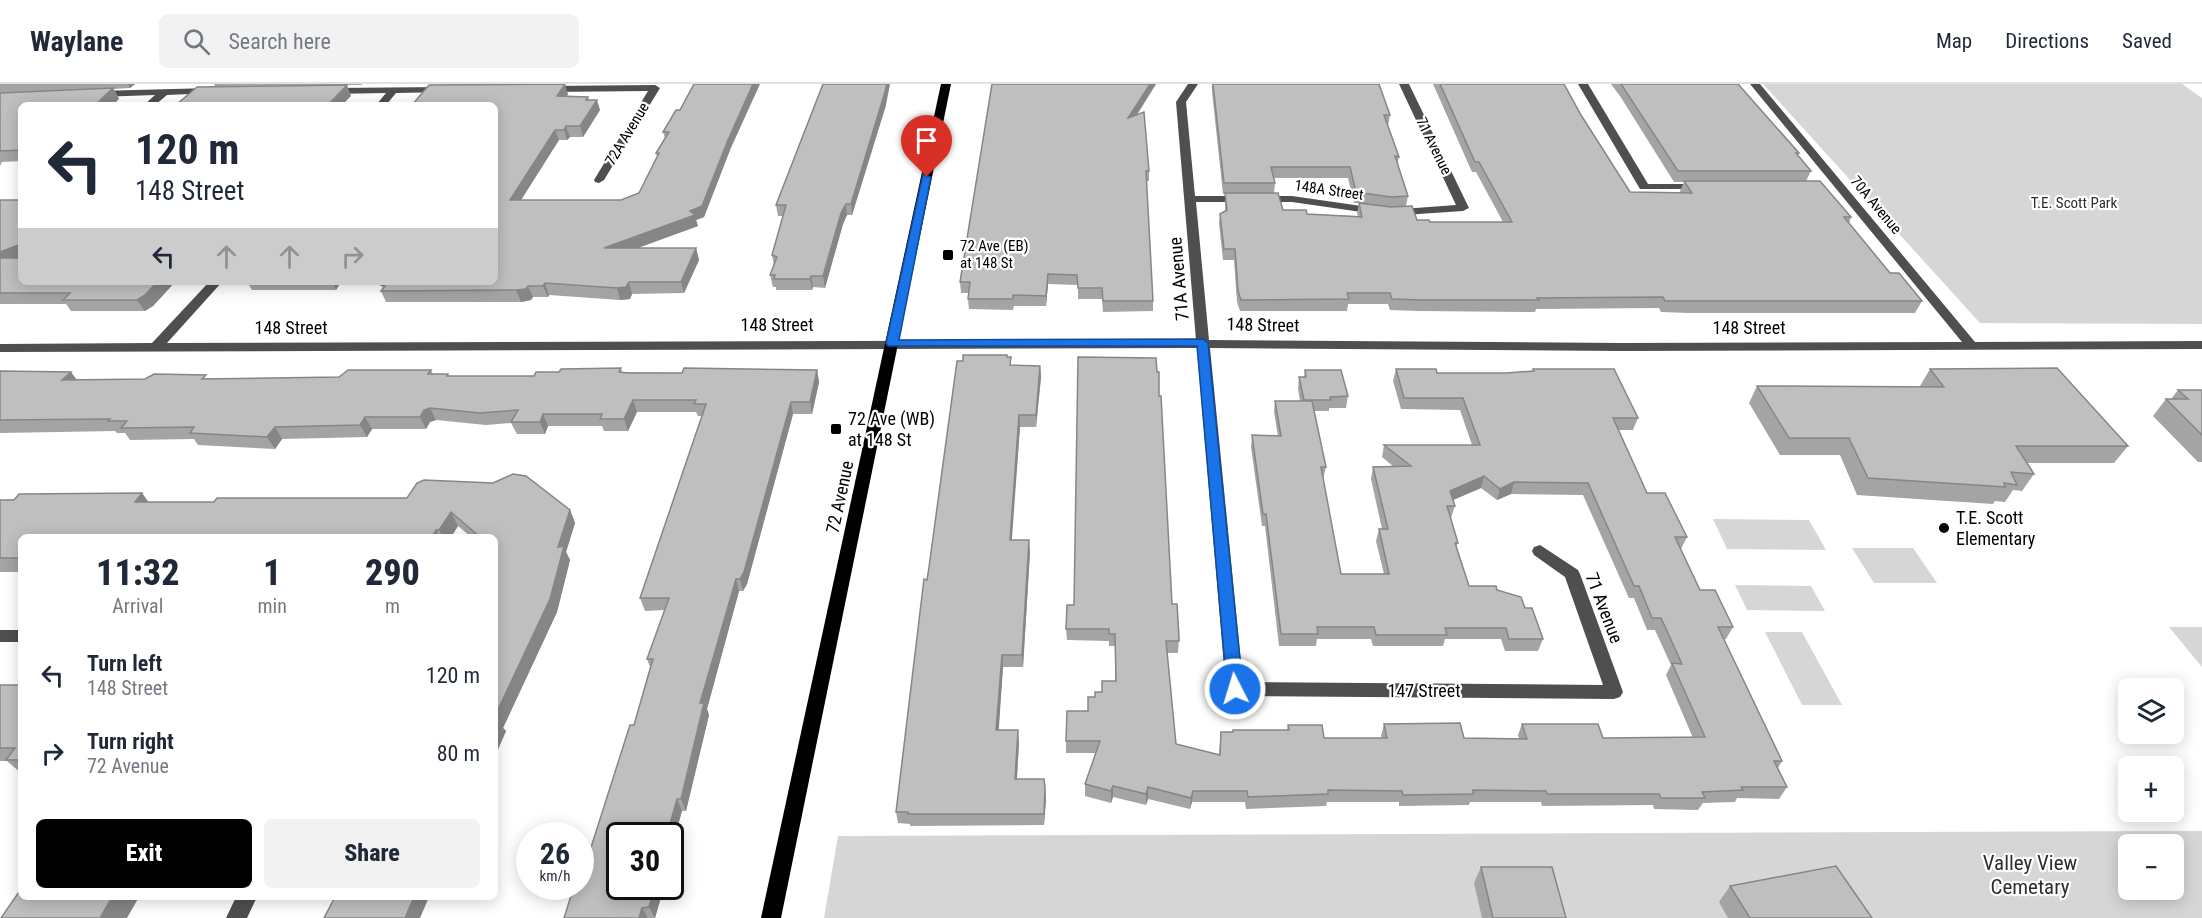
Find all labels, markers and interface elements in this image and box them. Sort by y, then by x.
search box [159,14,579,68]
text: Waylane [30,25,123,58]
icon: search [180,25,213,58]
text: Search here [228,29,331,54]
text: Map [1936,29,1972,53]
text: Directions [2005,29,2089,53]
text: Saved [2122,29,2172,53]
street label: 72A Avenue [601,99,653,169]
street label: 71 Avenue [1412,114,1456,178]
pin [901,115,952,177]
icon: arrive [910,124,943,157]
text: 120 m [135,125,240,174]
icon: left [36,126,114,204]
street label: 70A Avenue [1847,172,1905,238]
text: 148 Street [135,175,244,207]
street label: 148A Street [1293,176,1365,204]
park label: T.E. Scott Park [2031,194,2117,212]
street label: 71A Avenue [1164,236,1193,322]
place label: 72 Ave (EB) at 148 St [960,237,1028,272]
icon: left [147,240,180,273]
icon: ahead [210,240,243,273]
icon: ahead [273,240,306,273]
icon: right [336,240,369,273]
marker: 72 Ave (EB) at 148 St [941,248,955,262]
street label: 148 Street [1226,313,1300,336]
street label: 148 Street [741,314,813,335]
street label: 148 Street [255,317,327,338]
street label: 148 Street [1713,317,1785,338]
place label: 72 Ave (WB) at 148 St [848,408,935,450]
marker: 72 Ave (WB) at 148 St [829,422,843,436]
street label: 72 Avenue [822,459,857,535]
place label: T.E. Scott Elementary [1956,507,2036,549]
marker: T.E. Scott Elementary [1937,521,1951,535]
text: 11:32 [96,552,179,594]
text: 1 [263,552,281,594]
text: 290 [365,552,420,594]
street label: 71 Avenue [1581,570,1627,646]
text: Arrival [112,594,163,618]
text: min [258,594,287,618]
text: m [385,594,400,618]
text: Turn left [87,651,162,676]
position arrow [1203,657,1267,721]
icon: left [36,659,69,692]
text: 120 m [426,663,480,688]
text: 148 Street [87,676,168,700]
map controls [2118,678,2184,900]
button: layers [2118,678,2184,744]
street label: 147 Street [1388,680,1460,701]
text: Turn right [87,729,174,754]
icon: right [36,737,69,770]
text: 80 m [437,741,480,766]
text: 72 Avenue [87,754,169,778]
button: + [2118,756,2184,822]
button: Exit [36,819,252,888]
button: Share [264,819,480,888]
speed limit sign: 30 [606,822,684,900]
button: − [2118,834,2184,900]
text: 26 [540,836,570,871]
park label: Valley View Cemetary [1983,851,2078,899]
text: km/h [540,867,570,885]

